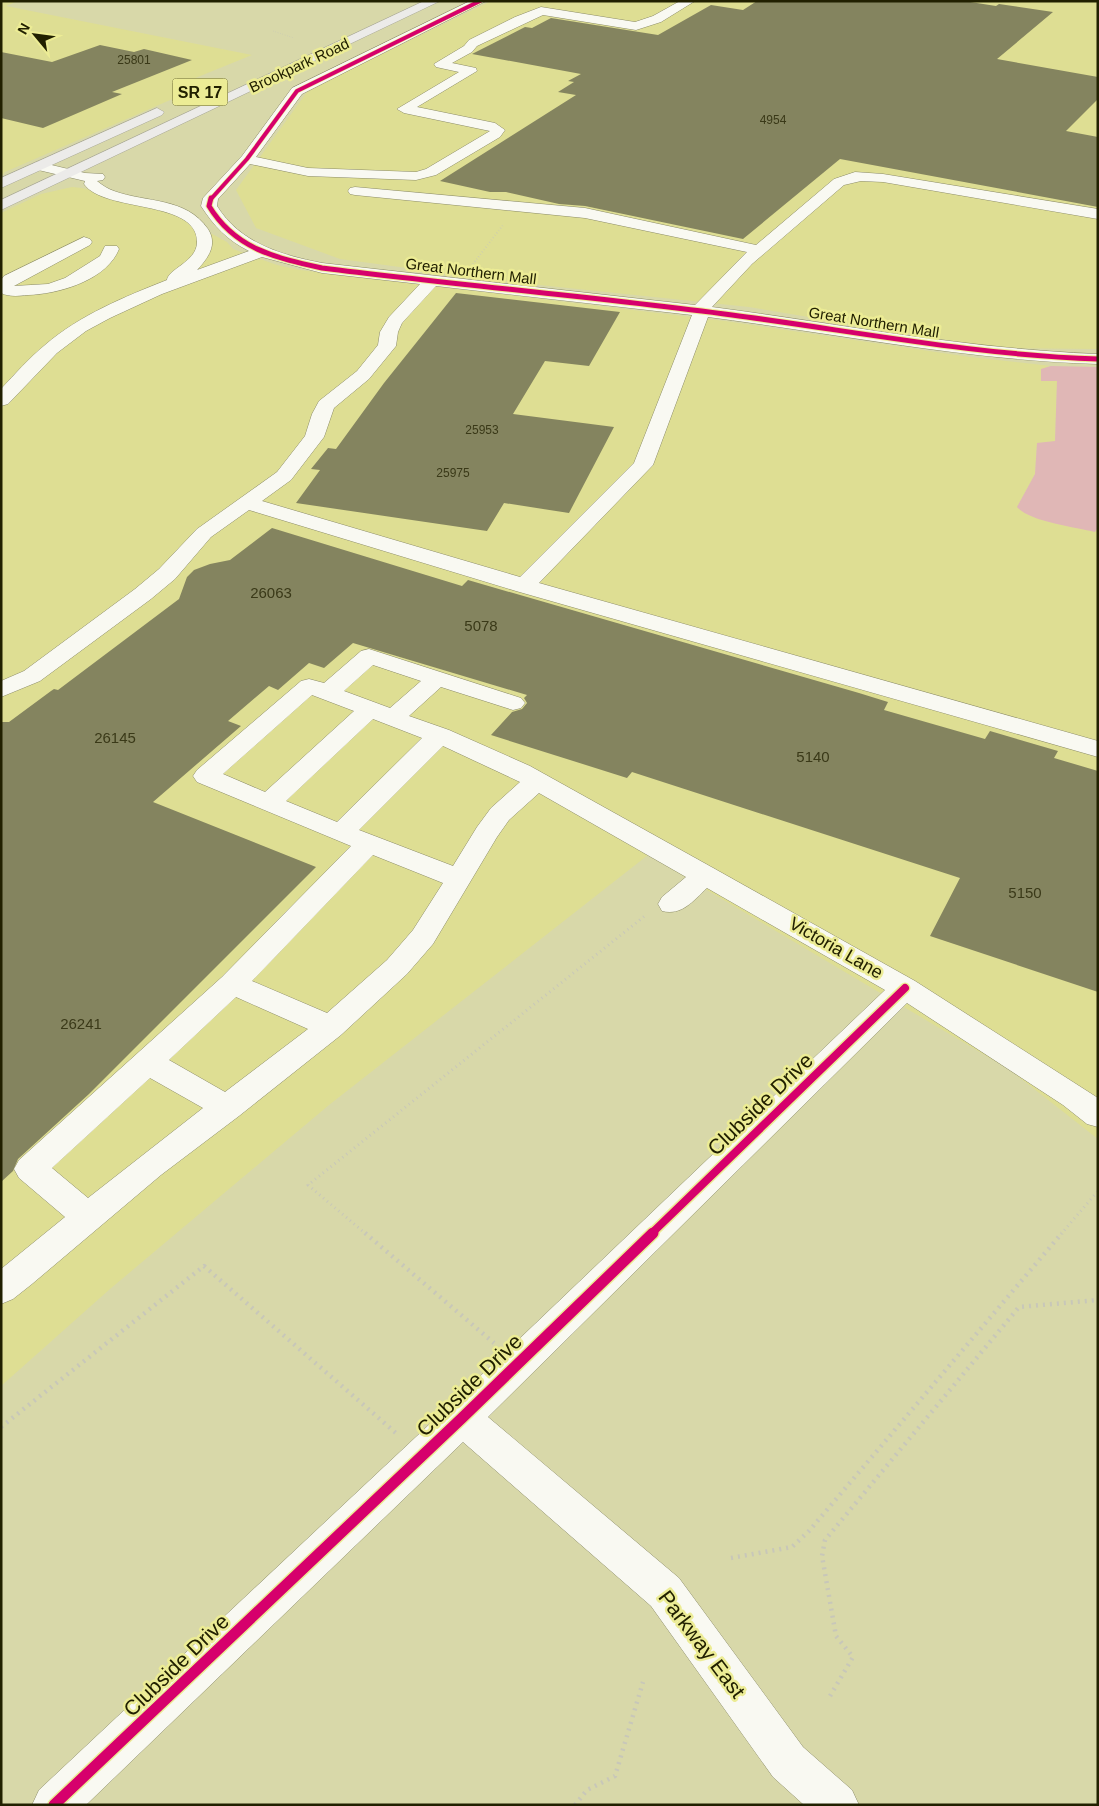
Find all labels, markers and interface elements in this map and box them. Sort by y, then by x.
north arrow [10,10,60,60]
text: N [14,20,33,37]
street label: Brookpark Road [246,34,352,96]
house number: 25801 [117,53,151,67]
road number: SR 17 [172,78,228,105]
house number: 4954 [760,113,787,127]
street label: Great Northern Mall [405,255,537,287]
street label: Great Northern Mall [808,303,940,341]
house number: 25953 [465,423,499,437]
house number: 25975 [436,466,470,480]
house number: 26063 [250,584,292,601]
house number: 5078 [464,617,498,634]
house number: 26145 [94,729,136,746]
house number: 5140 [796,748,830,765]
house number: 5150 [1008,884,1042,901]
street label: Victoria Lane [786,913,886,983]
house number: 26241 [60,1015,102,1032]
street label: Clubside Drive [703,1048,817,1160]
street label: Clubside Drive [412,1329,526,1441]
street label: Parkway East [654,1586,750,1702]
street label: Clubside Drive [119,1609,233,1721]

